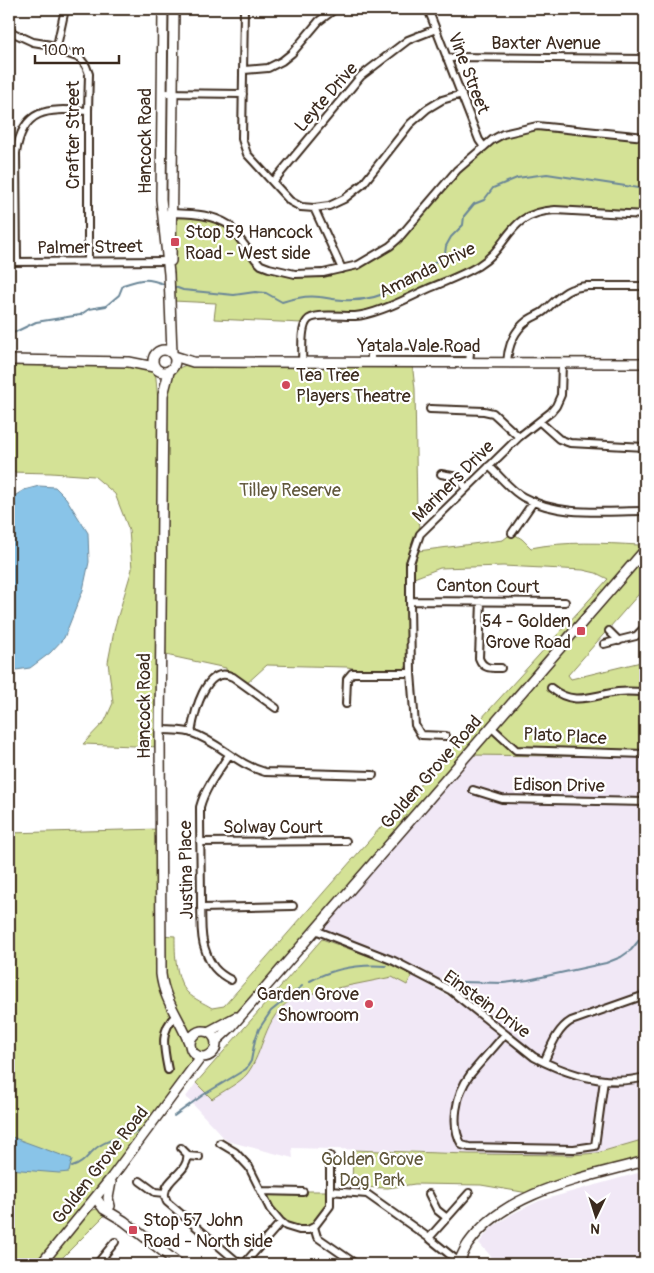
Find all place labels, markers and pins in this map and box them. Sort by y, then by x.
place label: Stop 59 Hancock Road - West side [185,221,313,265]
marker: Stop 59 Hancock Road - West side [169,236,181,248]
place label: Tea Tree Players Theatre [296,364,411,408]
marker: Tea Tree Players Theatre [280,379,292,391]
place label: 54 - Golden Grove Road [482,610,571,654]
marker: 54 - Golden Grove Road [575,625,587,637]
place label: Garden Grove Showroom [256,983,359,1027]
marker: Garden Grove Showroom [363,998,375,1010]
place label: Stop 57 John Road - North side [143,1209,273,1253]
marker: Stop 57 John Road - North side [127,1224,139,1236]

